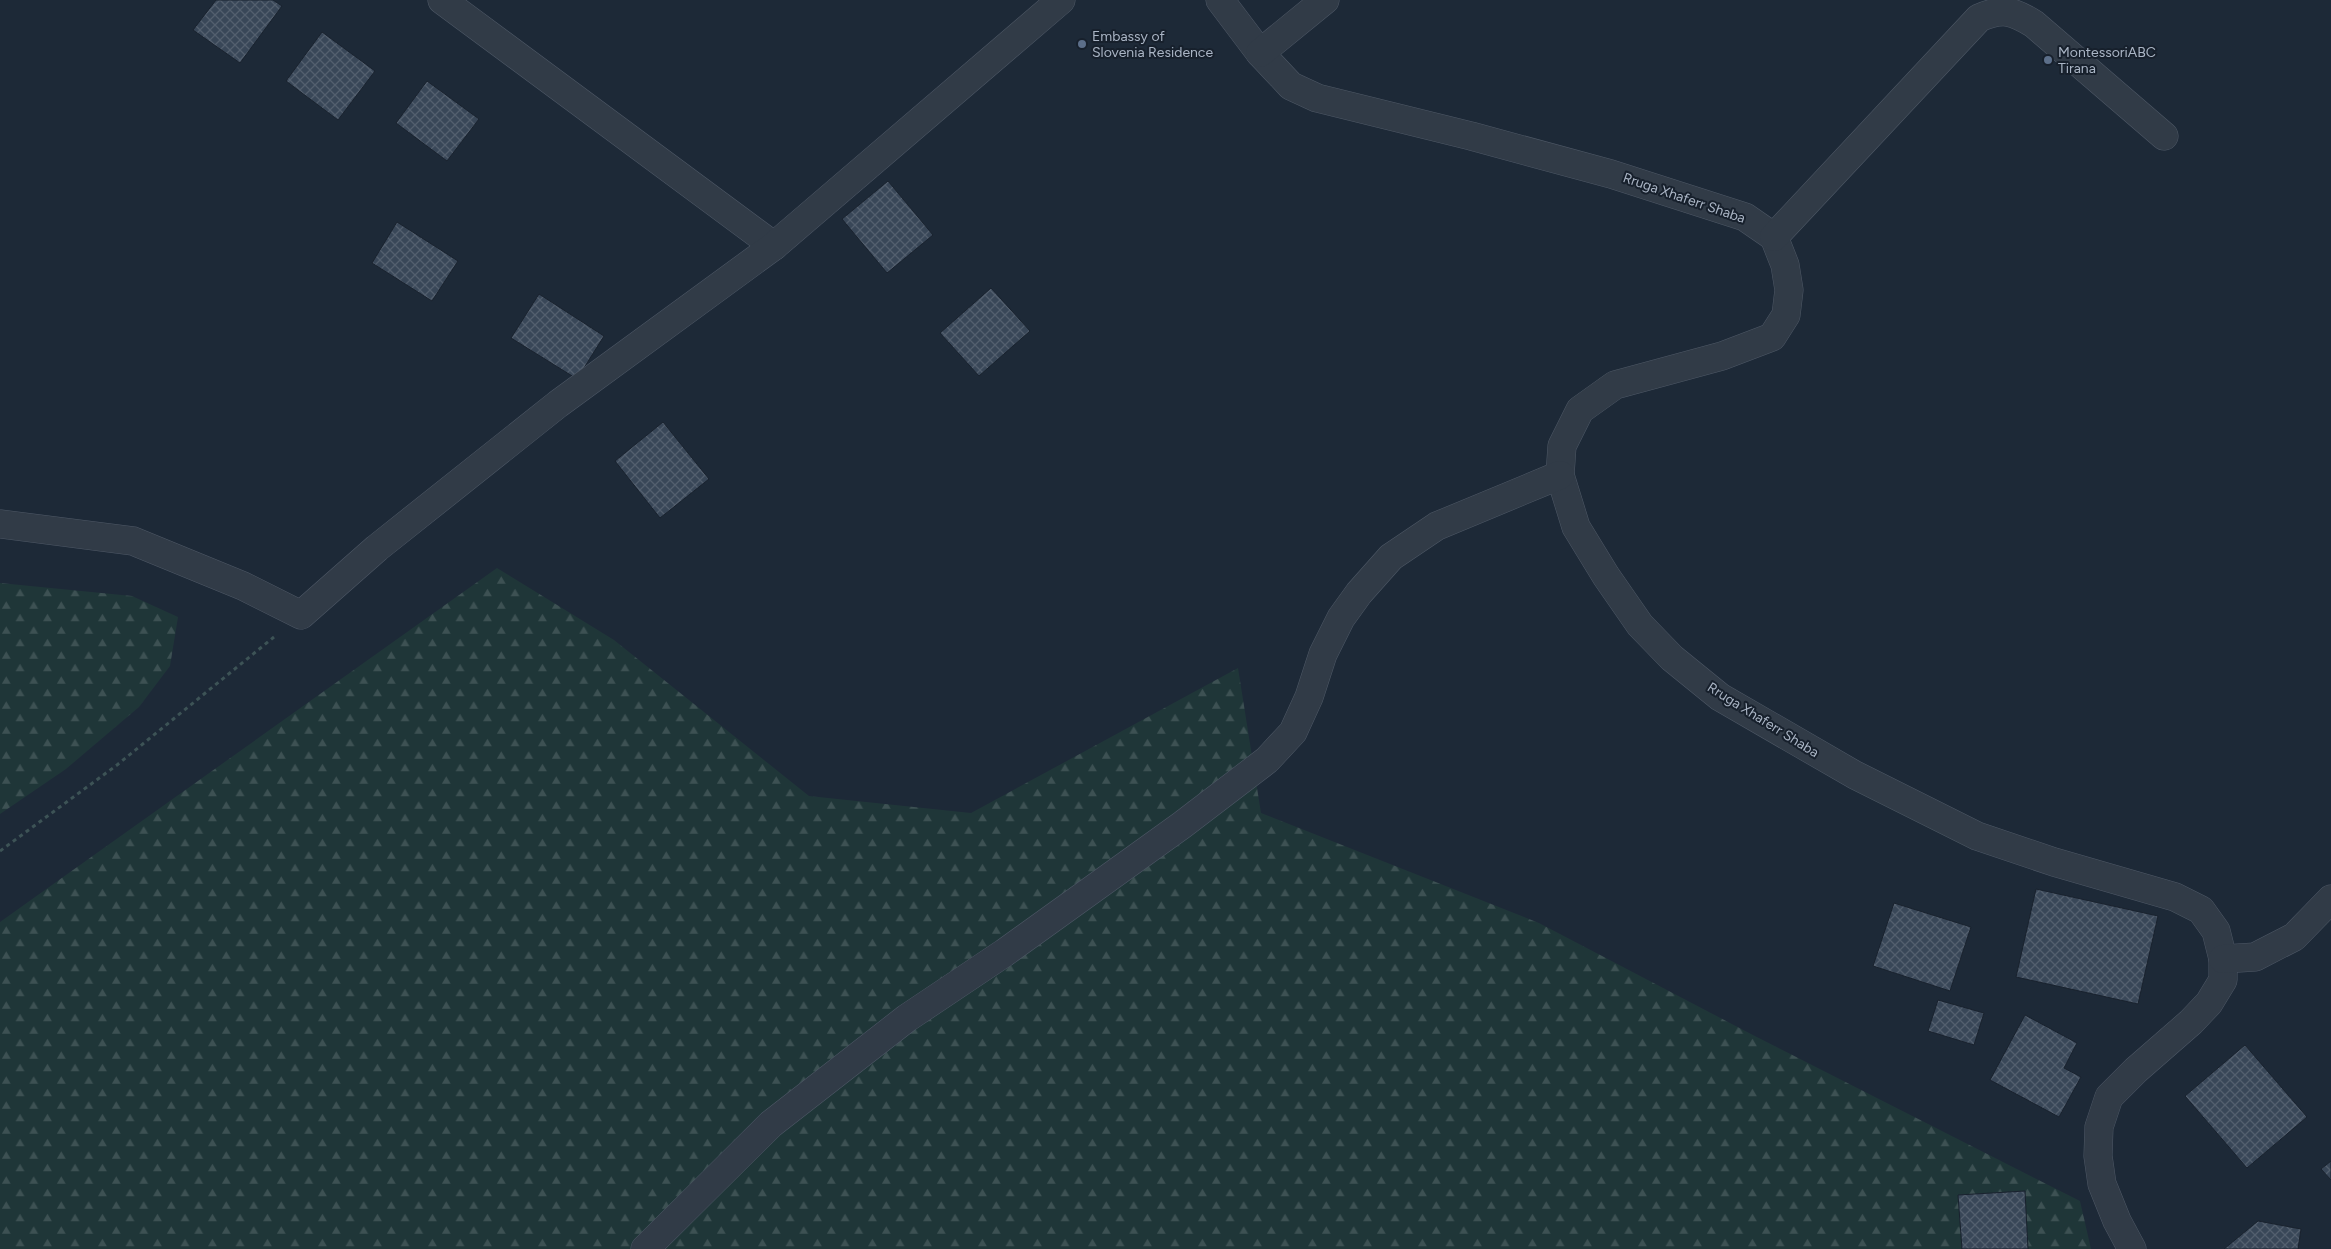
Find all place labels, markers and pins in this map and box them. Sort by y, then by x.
place label: Embassy of Slovenia Residence [1092,28,1213,61]
marker: Embassy of Slovenia Residence [1076,38,1088,50]
place label: MontessoriABC Tirana [2058,44,2156,77]
marker: MontessoriABC Tirana [2042,54,2054,66]

